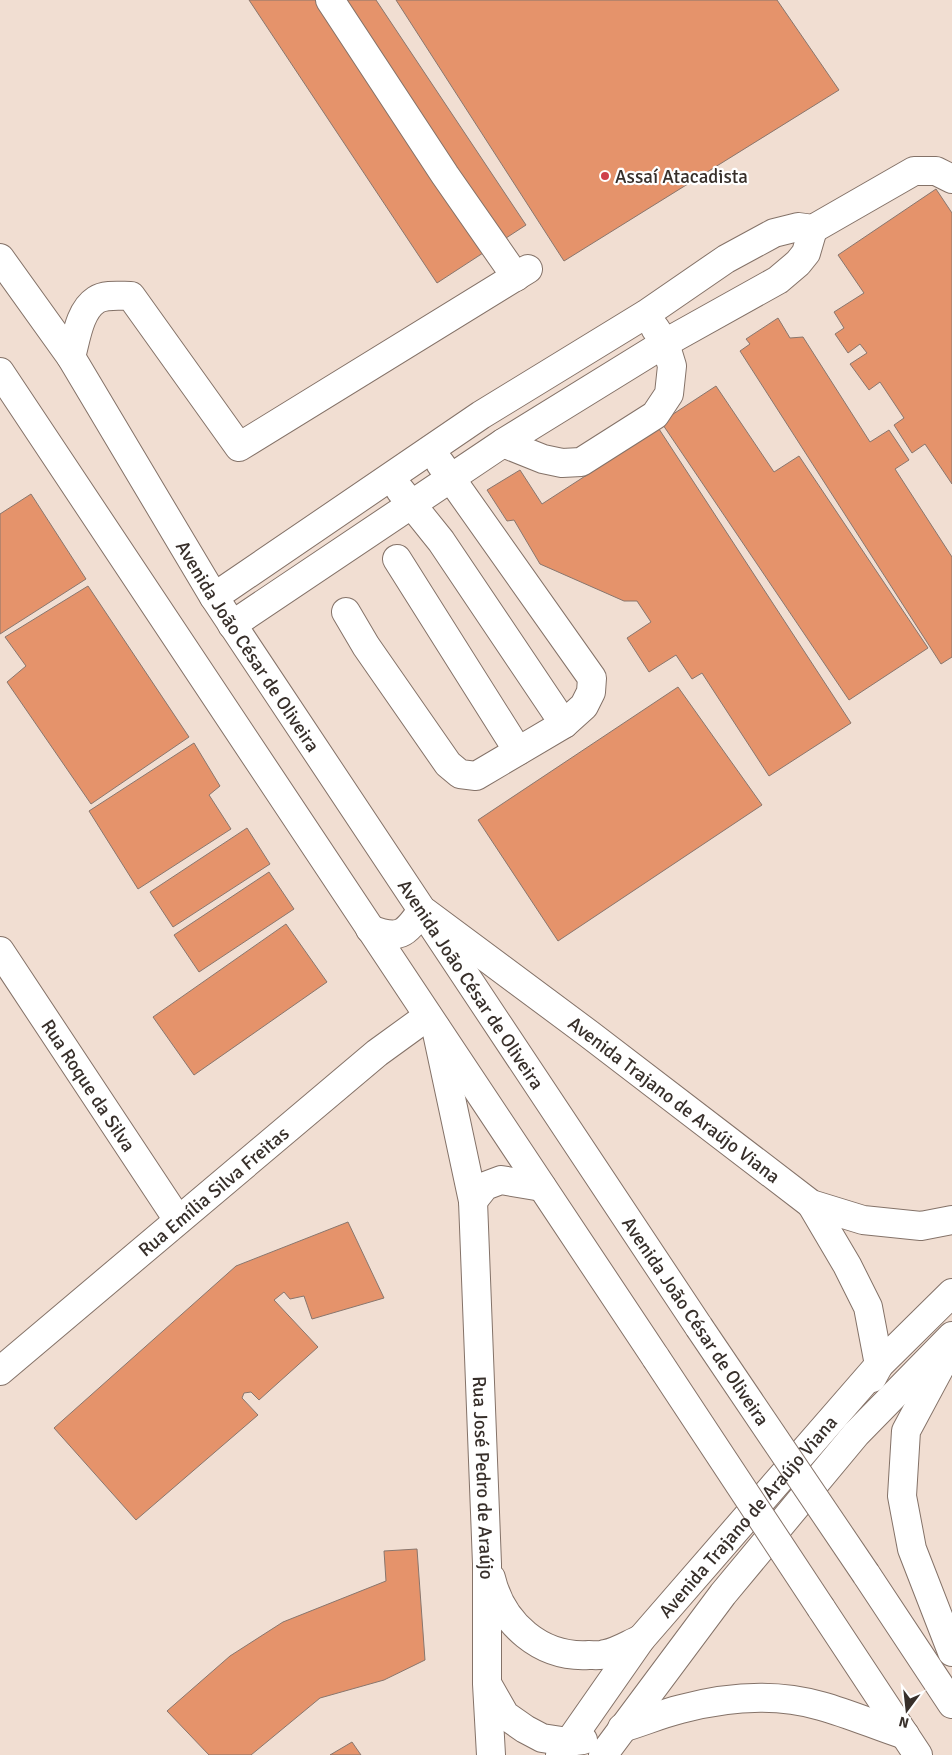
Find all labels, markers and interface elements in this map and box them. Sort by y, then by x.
place label: Assaí Atacadista [615,165,748,189]
marker: Assaí Atacadista [599,170,611,182]
street label: Avenida João César de Oliveira [170,537,325,757]
street label: Avenida João César de Oliveira [392,875,549,1094]
street label: Avenida Trajano de Araújo Viana [563,1012,784,1189]
street label: Rua Roque da Silva [36,1015,140,1157]
street label: Rua Emília Silva Freitas [134,1122,294,1262]
street label: Avenida João César de Oliveira [616,1213,774,1431]
street label: Rua José Pedro de Araújo [467,1376,498,1580]
street label: Avenida Trajano de Araújo Viana [654,1411,843,1623]
north arrow [882,1685,932,1735]
text: N [897,1713,911,1732]

